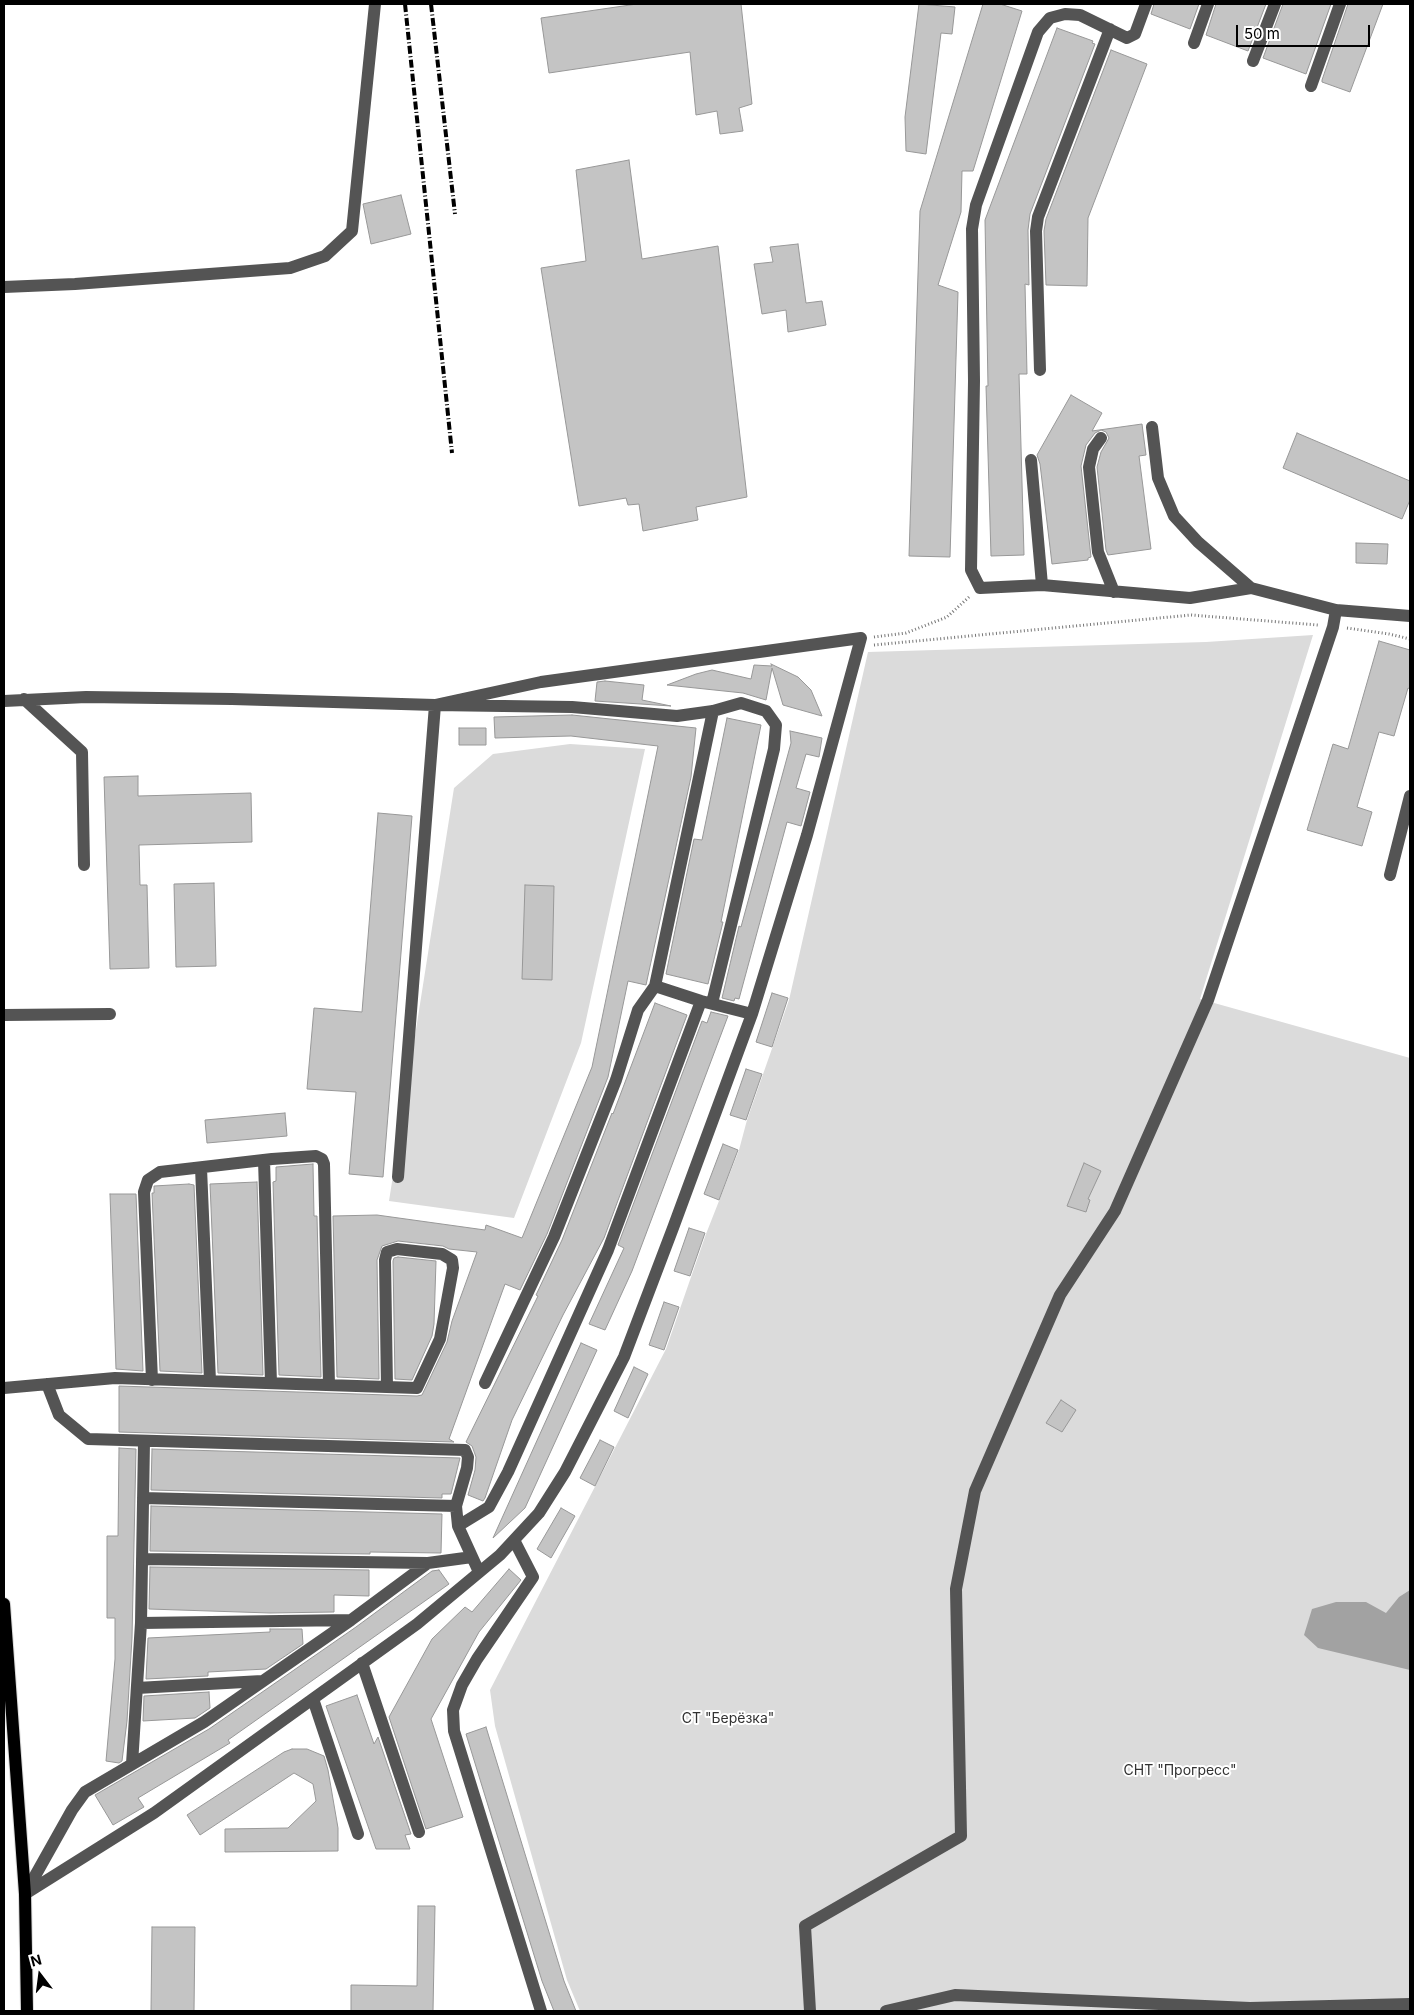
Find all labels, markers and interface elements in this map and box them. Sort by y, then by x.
scale bar [1239,15,1373,47]
text: 50 m [1244,24,1280,43]
park label: СТ "Берёзка" [682,1711,774,1727]
park label: СНТ "Прогресс" [1124,1763,1236,1779]
north arrow [15,1950,65,2000]
text: N [29,1950,43,1970]

